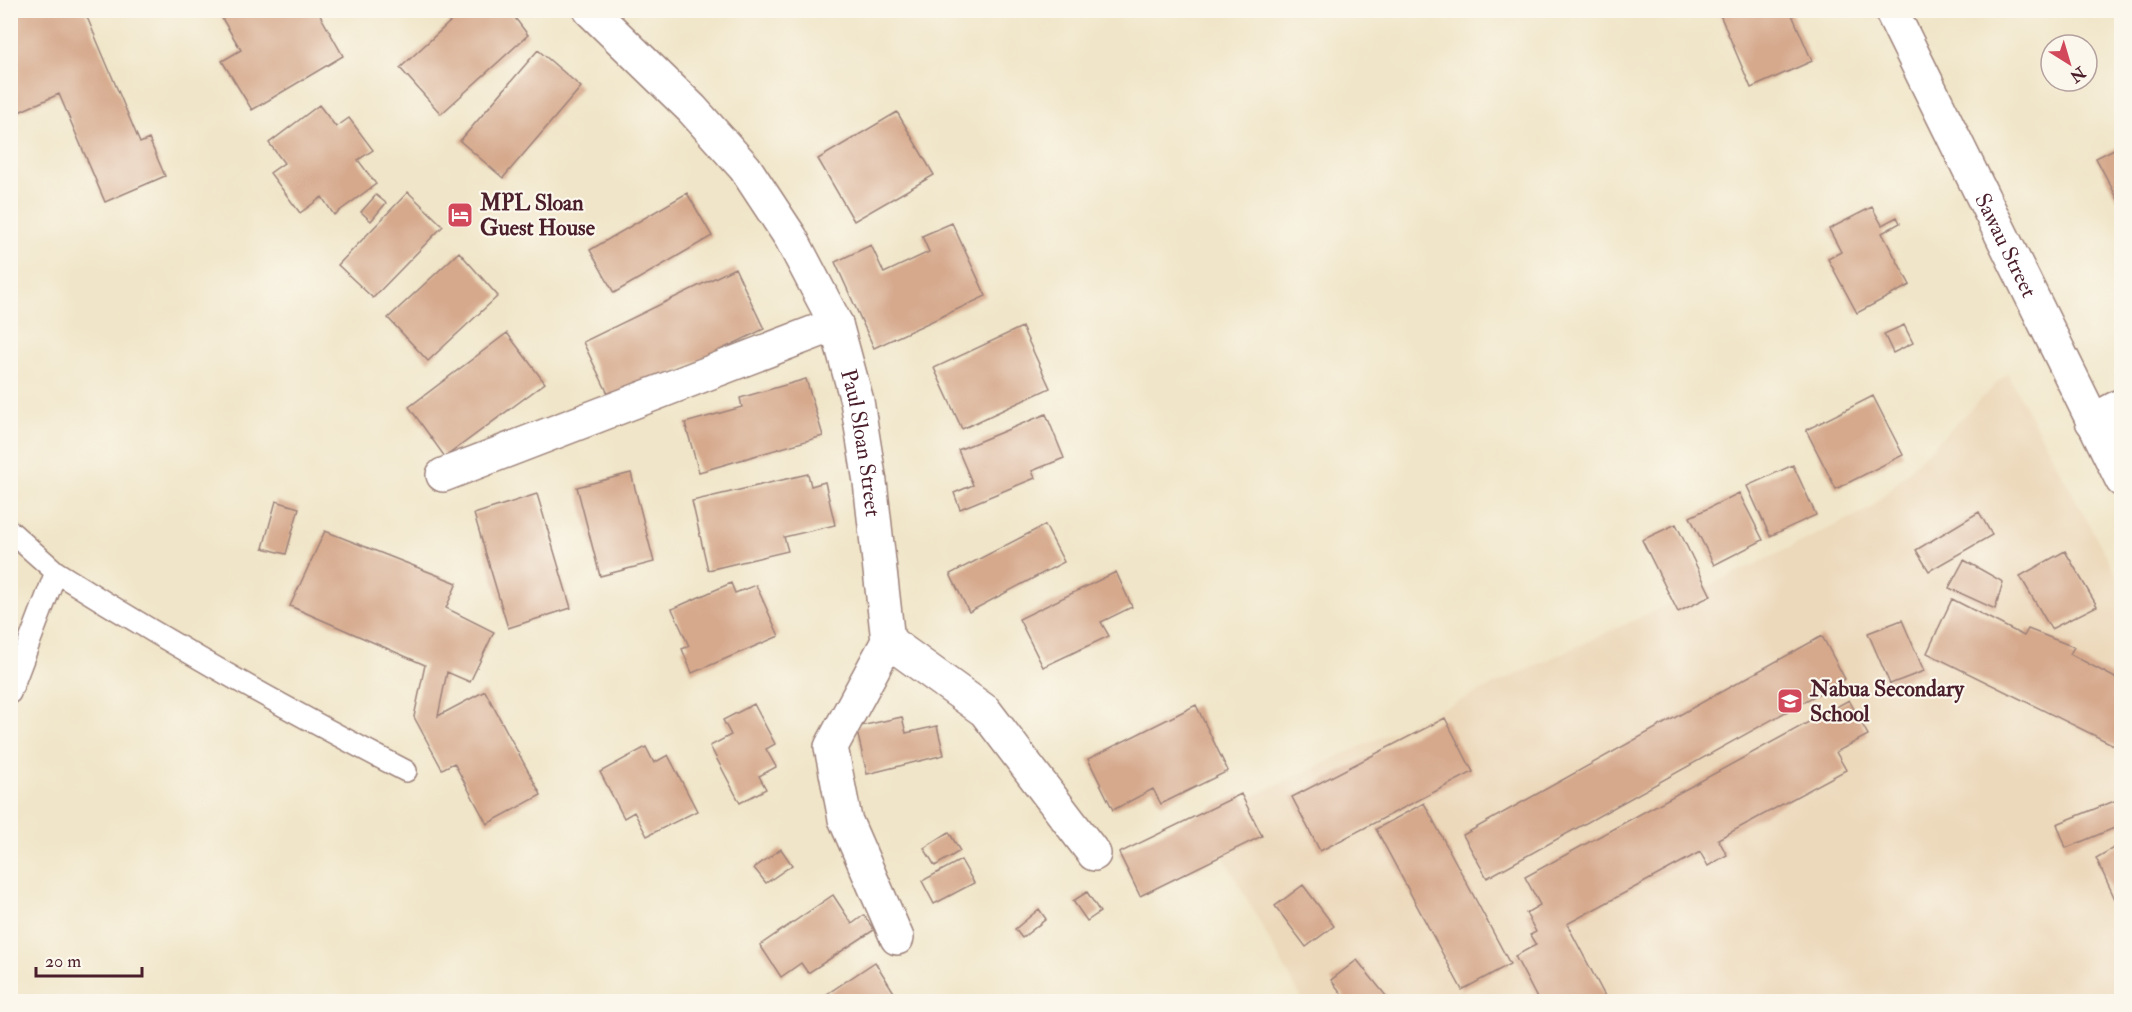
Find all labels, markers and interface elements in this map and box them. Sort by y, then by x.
north arrow [2039,33,2099,93]
text: N [2065,61,2090,87]
place label: MPL Sloan Guest House [479,189,596,242]
street label: Sawau Street [1968,189,2043,302]
hotel icon: MPL Sloan Guest House [445,200,475,230]
street label: Paul Sloan Street [834,366,887,518]
place label: Nabua Secondary School [1809,675,1965,728]
school or university icon: Nabua Secondary School [1775,686,1805,716]
scale bar [36,940,142,978]
text: 20 m [45,950,81,973]

